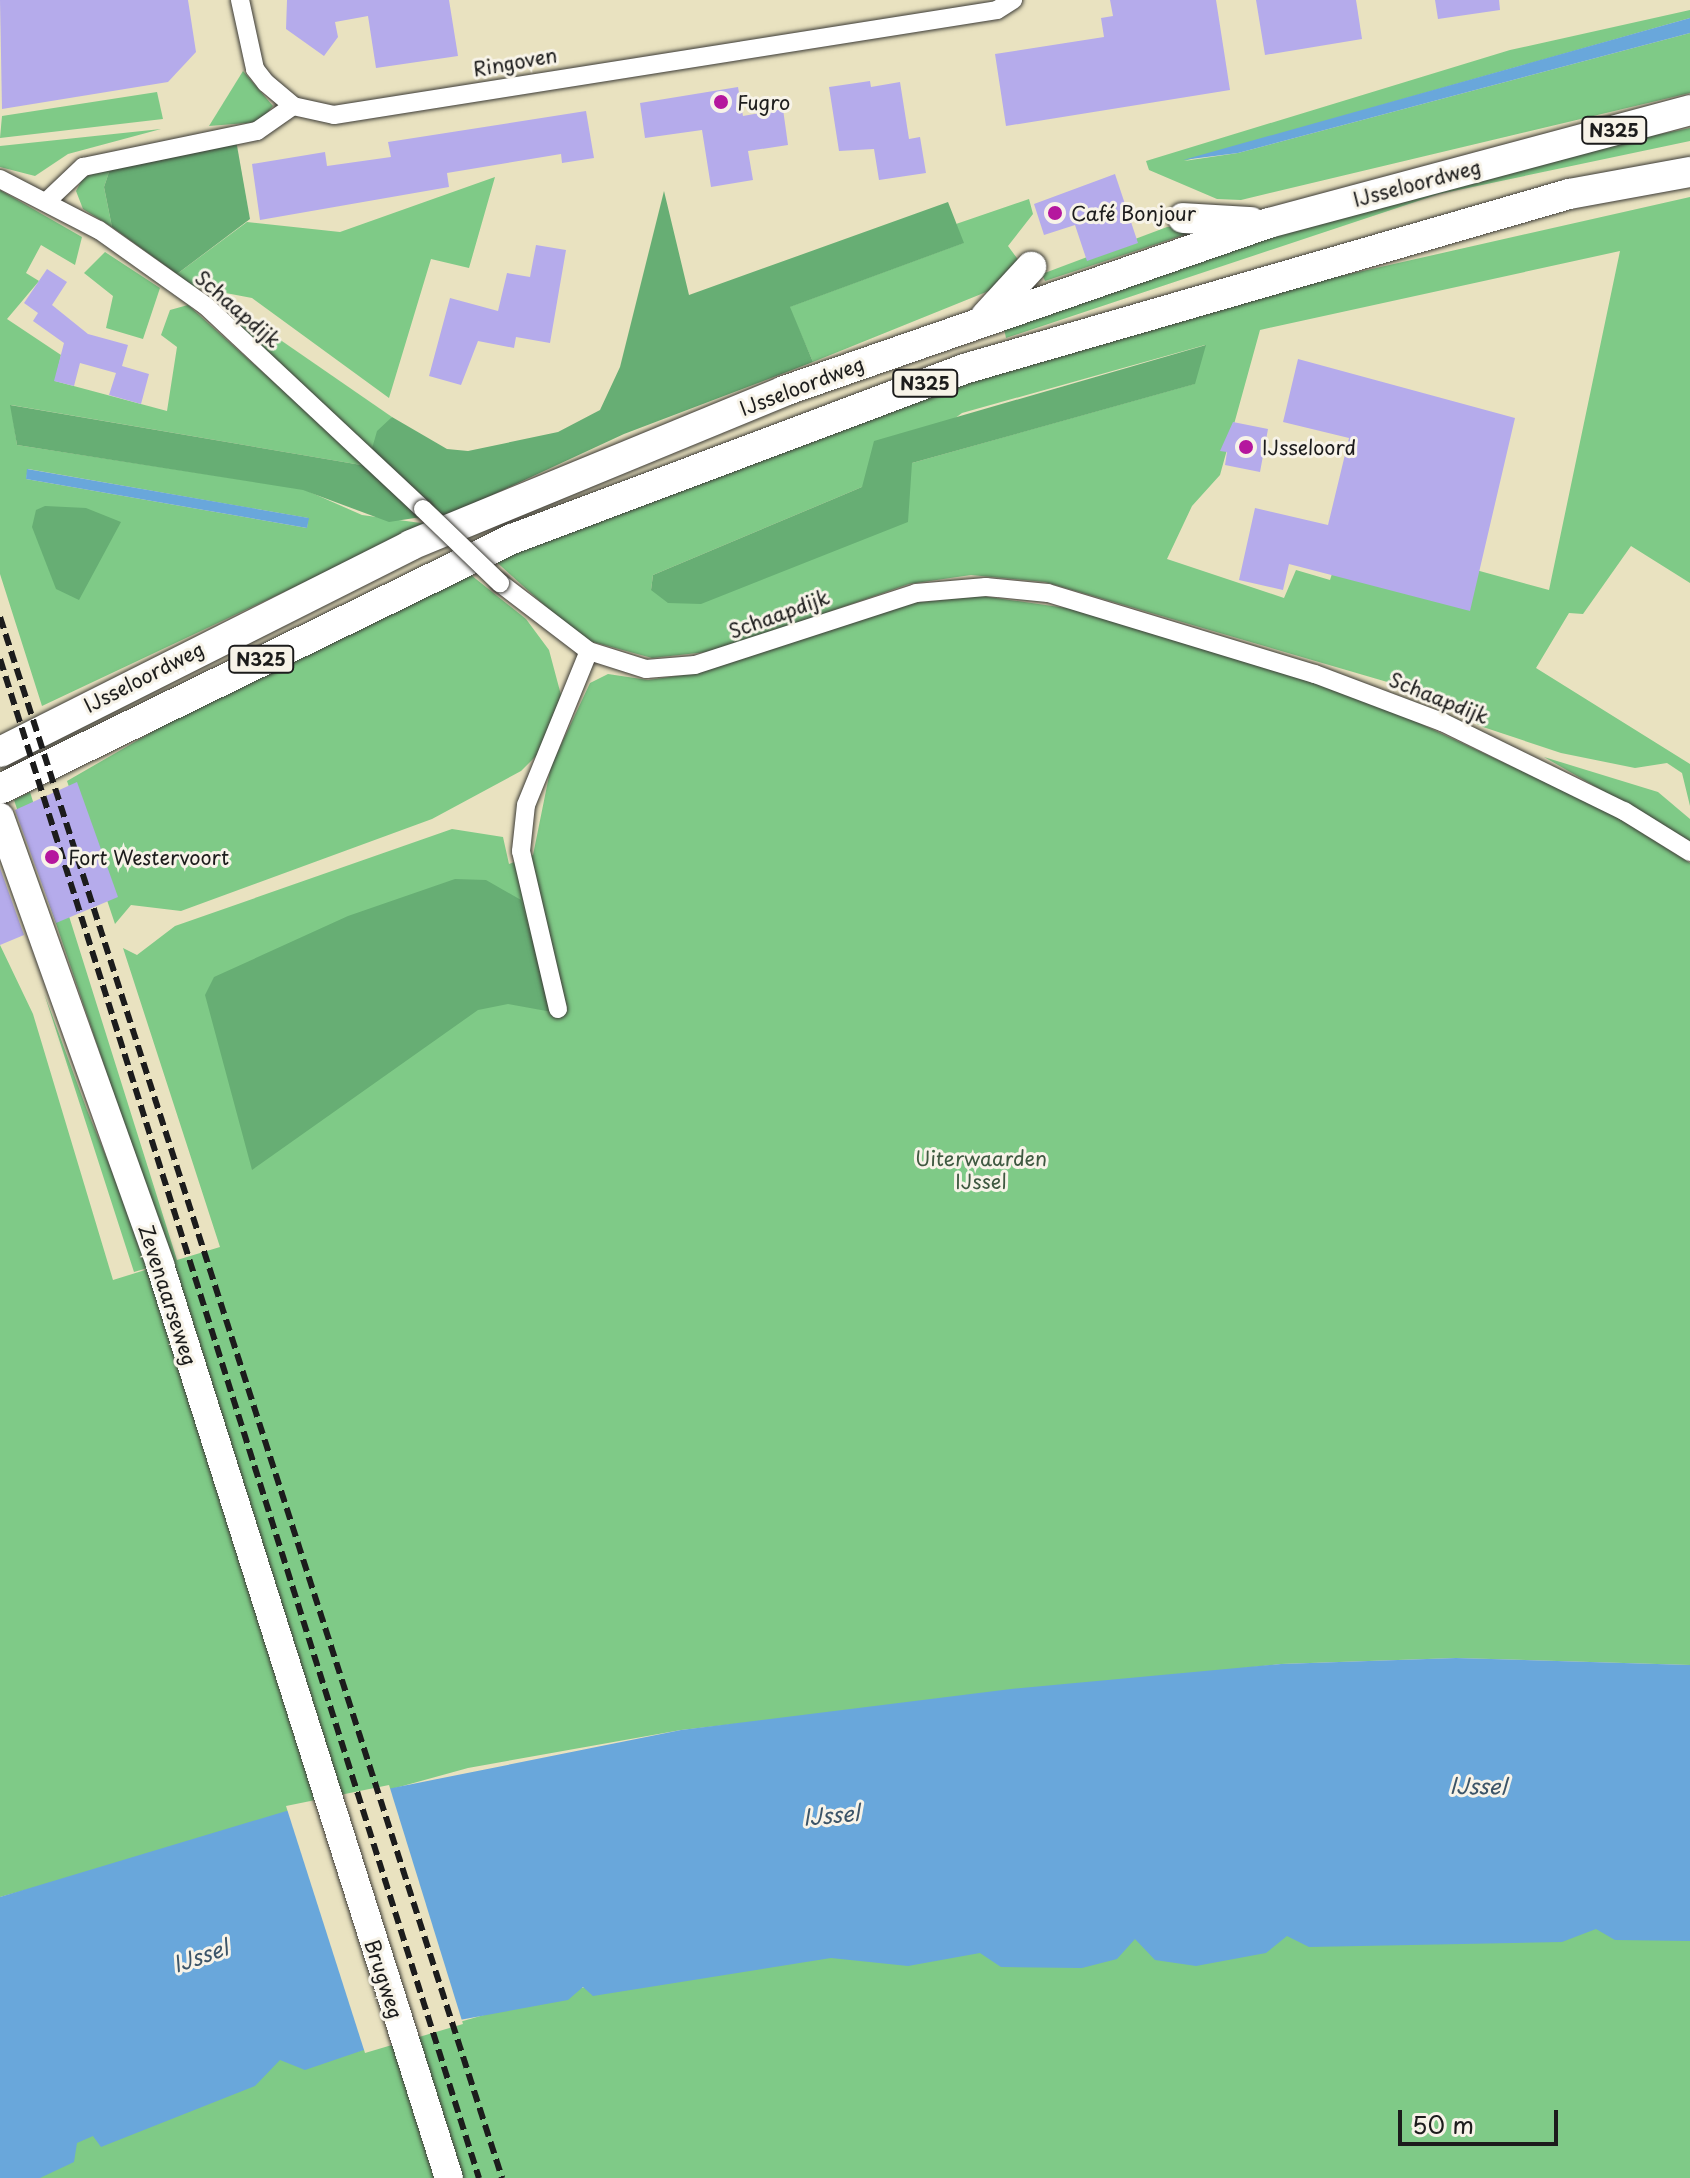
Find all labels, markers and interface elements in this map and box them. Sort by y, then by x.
street label: Ringoven [471,43,559,81]
place label: Fugro [737,90,790,114]
marker: Fugro [712,93,730,111]
road number: N325 [1580,116,1648,144]
street label: IJsseloordweg [1350,154,1484,212]
place label: Café Bonjour [1071,201,1199,225]
marker: Café Bonjour [1046,204,1064,222]
street label: Schaapdijk [190,265,286,353]
street label: IJsseloordweg [736,351,868,421]
road number: N325 [891,369,959,397]
place label: IJsseloord [1262,435,1356,459]
marker: IJsseloord [1237,438,1255,456]
street label: Schaapdijk [725,585,833,643]
street label: IJsseloordweg [80,636,208,718]
road number: N325 [227,645,295,673]
street label: Schaapdijk [1386,667,1492,729]
place label: Fort Westervoort [68,845,230,869]
marker: Fort Westervoort [43,848,61,866]
park label: Uiterwaarden IJssel [915,1147,1047,1194]
street label: Zevenaarseweg [134,1221,202,1369]
water label: IJssel [1449,1771,1507,1799]
water label: IJssel [802,1798,860,1830]
water label: IJssel [169,1933,231,1977]
street label: Brugweg [360,1936,408,2022]
scale bar [1402,2094,1562,2144]
text: 50 m [1412,2106,1474,2142]

